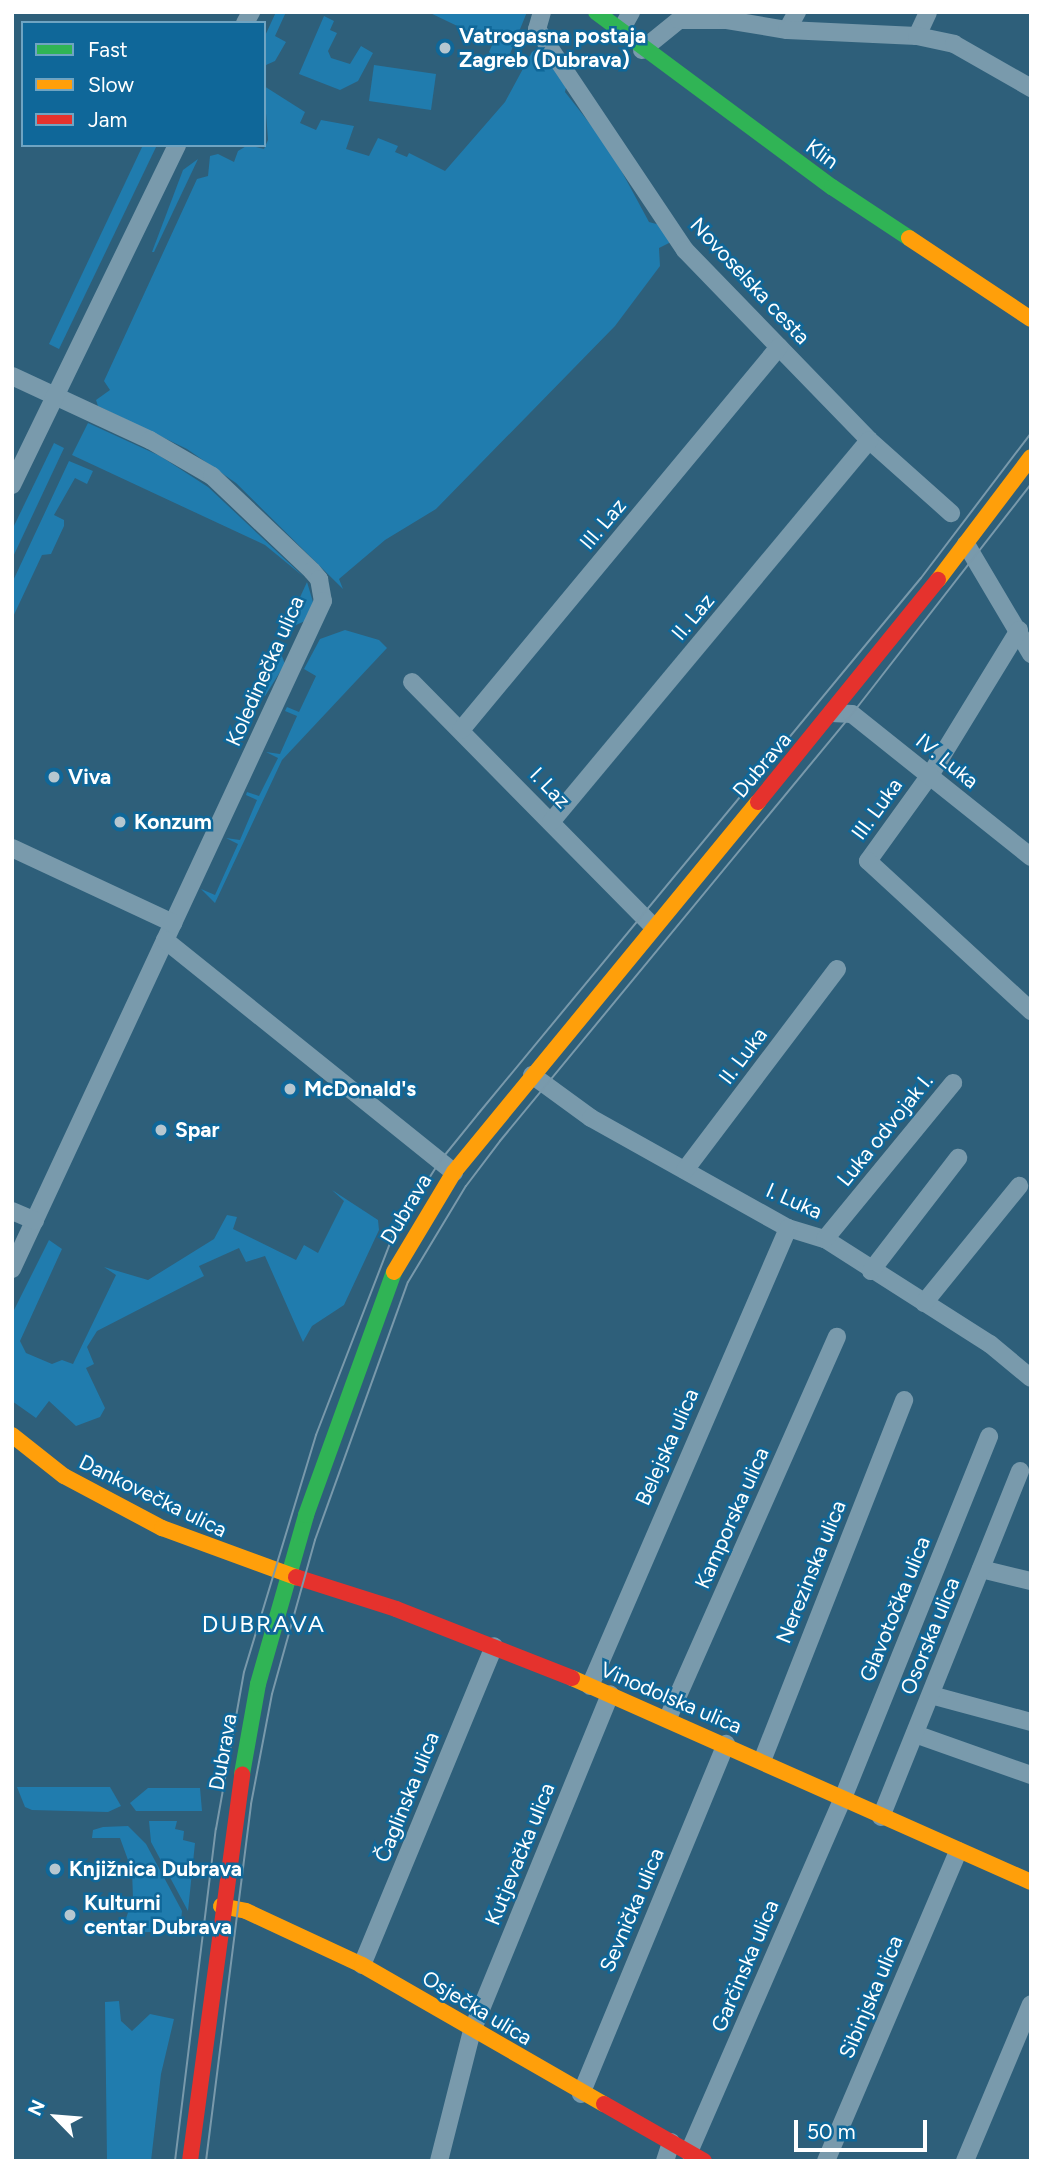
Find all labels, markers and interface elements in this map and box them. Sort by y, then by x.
legend [21,21,266,147]
place label: Vatrogasna postaja Zagreb (Dubrava) [459,23,646,73]
text: Fast [88,37,128,62]
marker: Vatrogasna postaja Zagreb (Dubrava) [437,40,453,56]
text: Slow [88,72,134,97]
text: Jam [88,107,127,132]
street label: Klin [801,134,843,174]
street label: Novoselska cesta [685,213,815,349]
street label: III. Laz [575,493,631,555]
street label: II. Laz [666,589,720,645]
street label: Koledinečka ulica [221,592,309,750]
street label: Dubrava [727,727,797,803]
street label: IV. Luka [911,728,983,794]
street label: I. Laz [525,762,575,814]
place label: Viva [68,764,111,790]
marker: Viva [46,769,62,785]
street label: III. Luka [846,773,908,845]
place label: Konzum [134,809,212,835]
marker: Konzum [112,814,128,830]
street label: II. Luka [714,1023,772,1089]
street label: Luka odvojak I. [832,1069,938,1191]
place label: McDonald's [304,1076,416,1102]
marker: McDonald's [282,1081,298,1097]
place label: Spar [175,1117,220,1143]
marker: Spar [153,1122,169,1138]
street label: Dubrava [375,1169,437,1249]
street label: I. Luka [762,1178,826,1224]
street label: Belejska ulica [630,1385,704,1509]
street label: Kamporska ulica [690,1444,774,1592]
street label: Dankovečka ulica [75,1449,231,1543]
street label: Nerezinska ulica [771,1497,851,1647]
street label: Glavotočka ulica [854,1533,936,1685]
street label: Osorska ulica [895,1574,965,1698]
district label: DUBRAVA [203,1610,325,1638]
street label: Vinodolska ulica [596,1657,746,1739]
street label: Dubrava [204,1712,242,1792]
street label: Čaglinska ulica [369,1728,445,1866]
street label: Kutjevačka ulica [480,1779,560,1929]
street label: Sevnička ulica [595,1844,669,1976]
place label: Knjižnica Dubrava [69,1856,242,1882]
marker: Knjižnica Dubrava [47,1861,63,1877]
place label: Kulturni centar Dubrava [84,1890,232,1940]
street label: Garčinska ulica [706,1896,784,2036]
marker: Kulturni centar Dubrava [62,1907,78,1923]
street label: Sibinjska ulica [834,1932,908,2062]
street label: Osječka ulica [417,1965,537,2051]
north arrow [21,2082,91,2152]
text: N [23,2096,50,2119]
scale bar [798,2106,931,2150]
text: 50 m [807,2119,856,2144]

